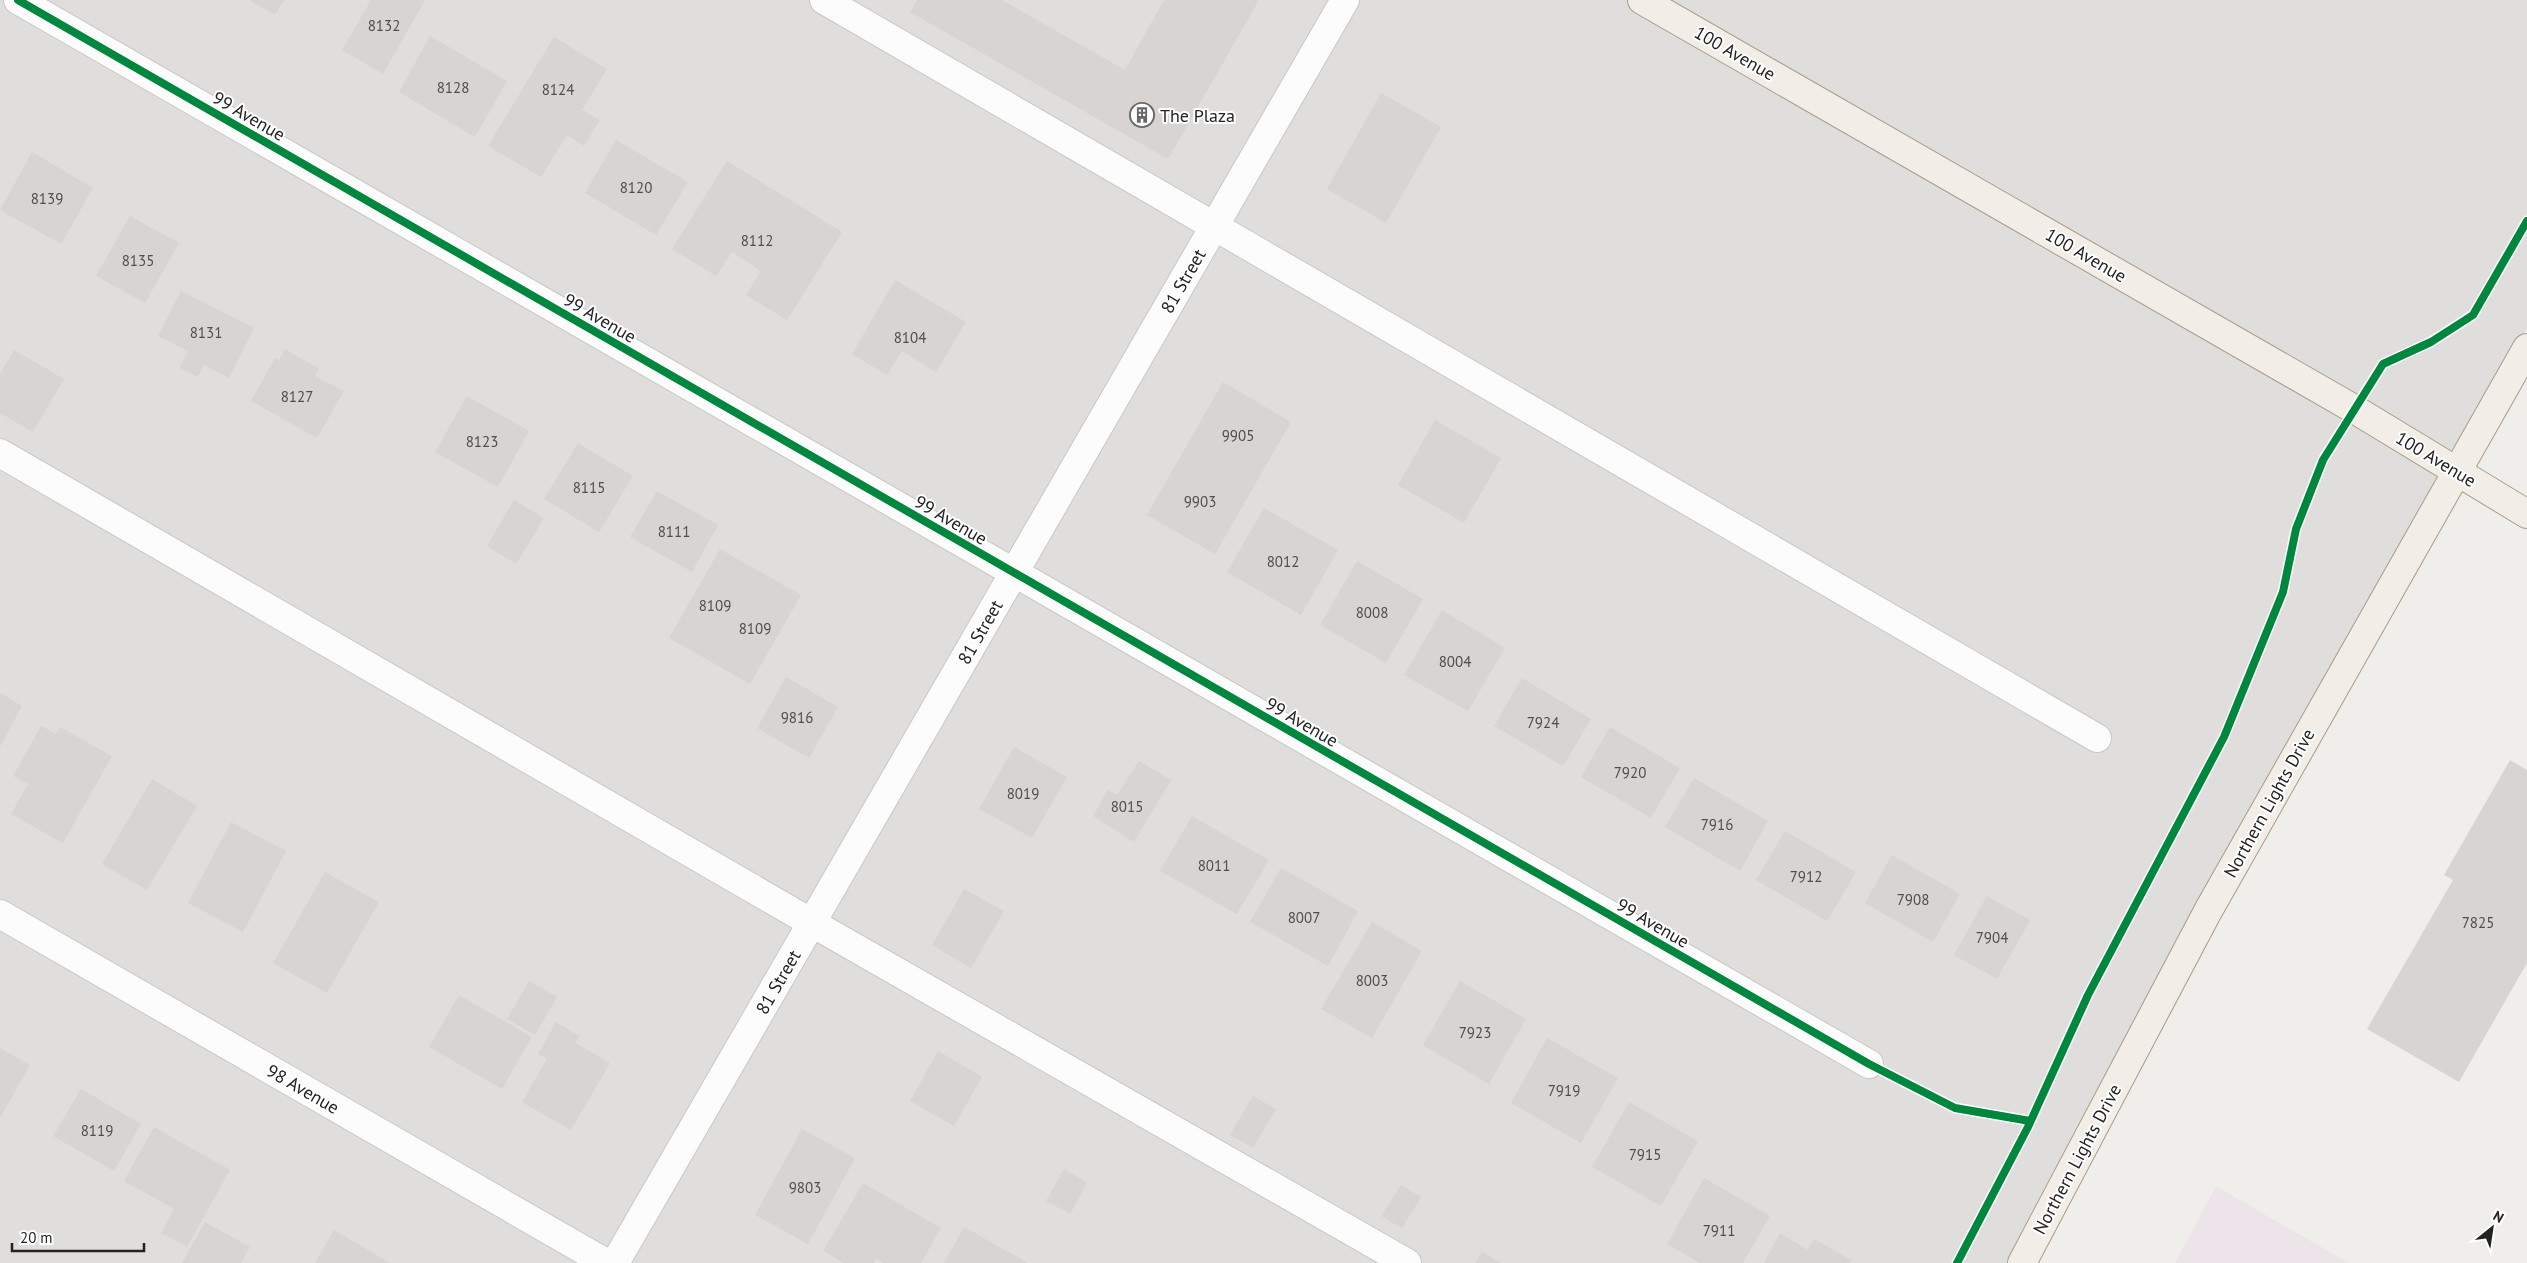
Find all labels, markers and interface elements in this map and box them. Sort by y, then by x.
house number: 8132 [368,16,400,35]
street label: 100 Avenue [1690,21,1780,85]
house number: 8128 [437,78,469,97]
house number: 8124 [542,80,574,99]
street label: 99 Avenue [209,86,289,146]
building icon: The Plaza [1129,102,1155,128]
place label: The Plaza [1160,104,1235,127]
house number: 8120 [620,178,652,197]
house number: 8139 [31,189,63,208]
street label: 100 Avenue [2041,223,2131,287]
house number: 8112 [741,231,773,250]
street label: 81 Street [1155,245,1211,317]
house number: 8135 [122,251,154,270]
street label: 99 Avenue [560,288,640,348]
house number: 8131 [190,323,222,342]
house number: 8104 [894,328,926,347]
house number: 8127 [281,387,313,406]
house number: 9905 [1222,426,1254,445]
street label: 100 Avenue [2392,426,2480,492]
house number: 8123 [466,432,498,451]
house number: 8115 [573,478,605,497]
street label: 99 Avenue [911,490,991,550]
house number: 9903 [1184,492,1216,511]
house number: 8111 [658,522,690,541]
house number: 8012 [1267,552,1299,571]
house number: 8109 [699,596,731,615]
street label: 81 Street [952,596,1008,668]
house number: 8008 [1356,603,1388,622]
house number: 8109 [739,619,771,638]
house number: 8004 [1439,652,1471,671]
street label: 99 Avenue [1262,692,1342,752]
house number: 9816 [781,708,813,727]
house number: 7924 [1527,713,1559,732]
street label: Northern Lights Drive [2219,724,2319,882]
house number: 7920 [1614,763,1646,782]
house number: 8019 [1007,784,1039,803]
house number: 8015 [1111,797,1143,816]
house number: 7916 [1701,815,1733,834]
house number: 8011 [1198,856,1230,875]
house number: 7912 [1790,867,1822,886]
house number: 7908 [1897,890,1929,909]
street label: 99 Avenue [1613,893,1693,953]
house number: 8007 [1288,908,1320,927]
house number: 7825 [2462,913,2494,932]
house number: 7904 [1976,928,2008,947]
street label: 81 Street [750,946,806,1018]
house number: 8003 [1356,971,1388,990]
house number: 7923 [1459,1023,1491,1042]
street label: 98 Avenue [263,1059,343,1119]
street label: Northern Lights Drive [2028,1080,2126,1238]
house number: 7919 [1548,1081,1580,1100]
house number: 8119 [81,1121,113,1140]
house number: 7915 [1629,1145,1661,1164]
house number: 9803 [789,1178,821,1197]
north arrow [2467,1203,2517,1253]
text: N [2490,1207,2507,1227]
scale bar [12,1220,145,1252]
house number: 7911 [1703,1221,1735,1240]
text: 20 m [20,1228,53,1247]

